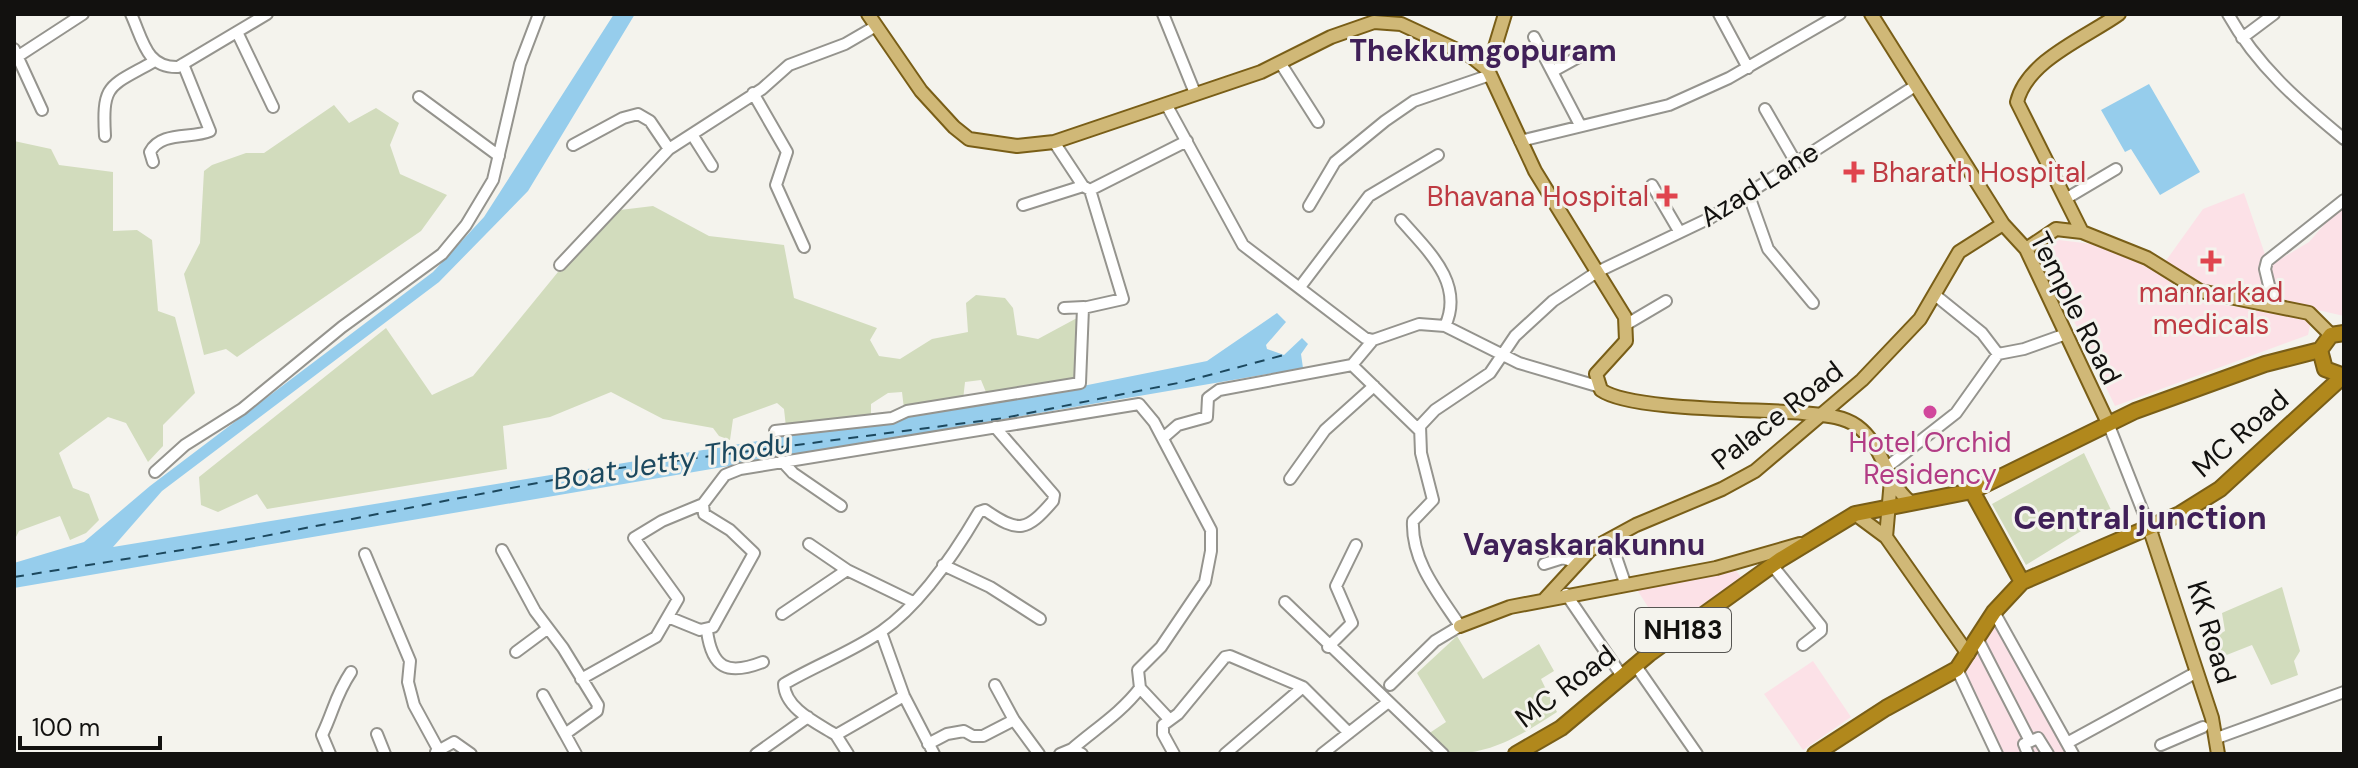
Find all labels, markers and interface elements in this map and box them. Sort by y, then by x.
district label: Thekkumgopuram [1349,31,1617,70]
street label: Azad Lane [1693,133,1826,236]
place label: Bharath Hospital [1872,154,2086,191]
marker: Bharath Hospital [1843,161,1865,183]
place label: Bhavana Hospital [1427,178,1649,215]
marker: Bhavana Hospital [1656,185,1678,207]
street label: Temple Road [2021,226,2130,391]
marker: mannarkad medicals [2200,250,2222,272]
place label: mannarkad medicals [2139,274,2283,343]
street label: Palace Road [1704,353,1851,478]
street label: MC Road [2184,381,2296,485]
marker: Hotel Orchid Residency [1921,403,1939,421]
water label: Boat Jetty Thodu [550,422,794,499]
place label: Hotel Orchid Residency [1848,424,2012,493]
district label: Central junction [2013,497,2267,539]
district label: Vayaskarakunnu [1463,525,1705,564]
street label: KK Road [2178,576,2245,688]
road number: NH183 [1635,608,1731,652]
street label: MC Road [1508,637,1623,736]
scale bar [20,700,160,750]
text: 100 m [32,712,100,743]

